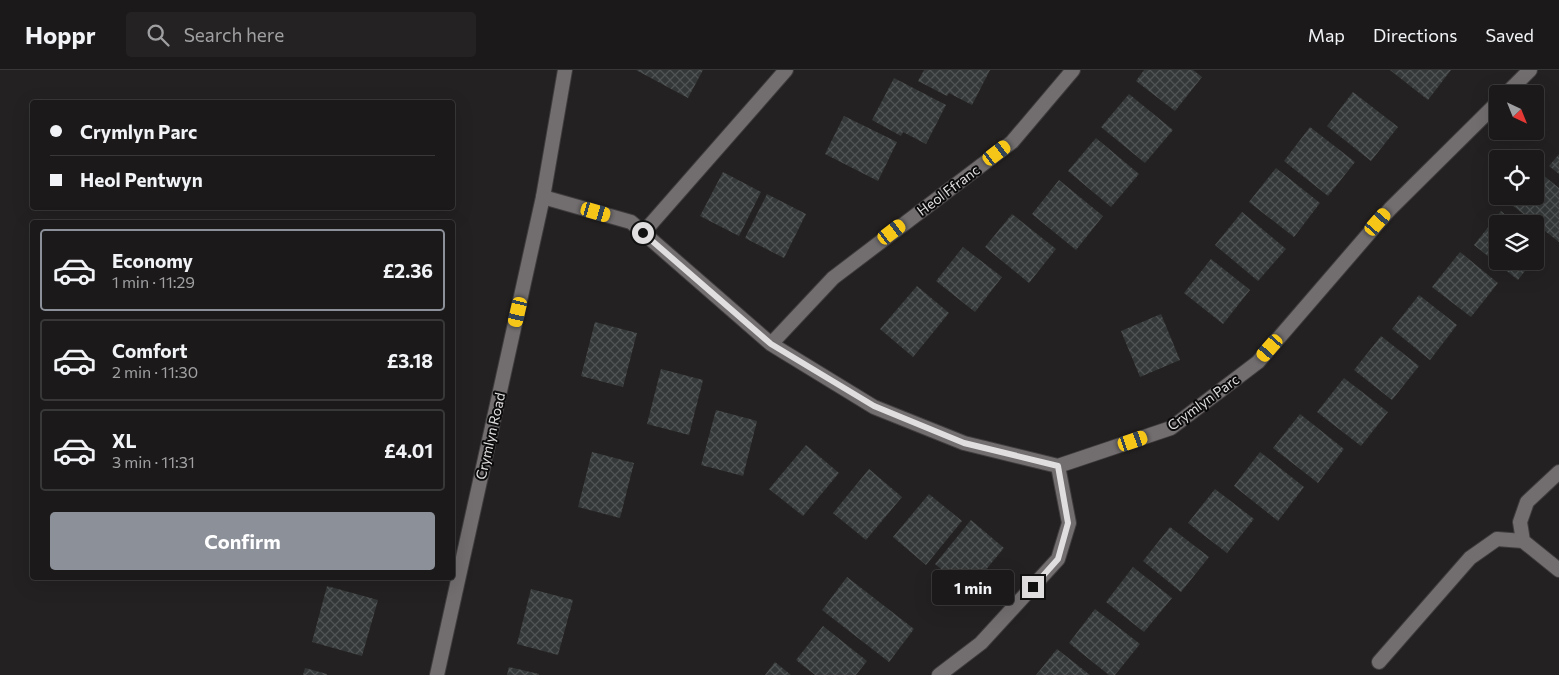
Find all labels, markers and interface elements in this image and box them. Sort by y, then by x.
search box [126,12,476,57]
text: Hoppr [25,20,96,49]
icon: search [144,21,172,49]
text: Search here [184,23,284,46]
text: Map [1308,24,1345,46]
text: Directions [1373,24,1457,46]
text: Saved [1485,24,1534,46]
north arrow [1489,85,1544,140]
map controls [1489,85,1544,270]
text: Crymlyn Parc [80,120,197,143]
car [980,138,1013,168]
button: locate [1489,150,1544,205]
street label: Heol Ffranc [913,161,983,219]
text: Heol Pentwyn [80,168,203,191]
car [579,201,612,223]
car [1362,206,1393,238]
button: layers [1489,215,1544,270]
car [875,217,908,247]
route start [632,222,654,244]
icon: car [52,248,97,293]
text: Economy [112,249,193,272]
text: £2.36 [383,259,433,282]
text: 1 min · 11:29 [112,272,195,291]
car [507,296,528,328]
car [1254,332,1285,364]
icon: car [52,338,97,383]
text: Comfort [112,339,188,362]
text: £3.18 [387,349,433,372]
text: 2 min · 11:30 [112,362,198,381]
street label: Crymlyn Parc [1164,370,1242,434]
street label: Crymlyn Road [472,391,508,481]
icon: car [52,428,97,473]
text: XL [112,429,137,452]
car [1116,429,1149,453]
text: £4.01 [384,439,433,462]
text: 3 min · 11:31 [112,452,195,471]
button: Confirm [50,512,435,570]
callout: 1 min [933,570,1016,604]
route end [1022,576,1044,598]
text: 1 min [954,578,992,597]

